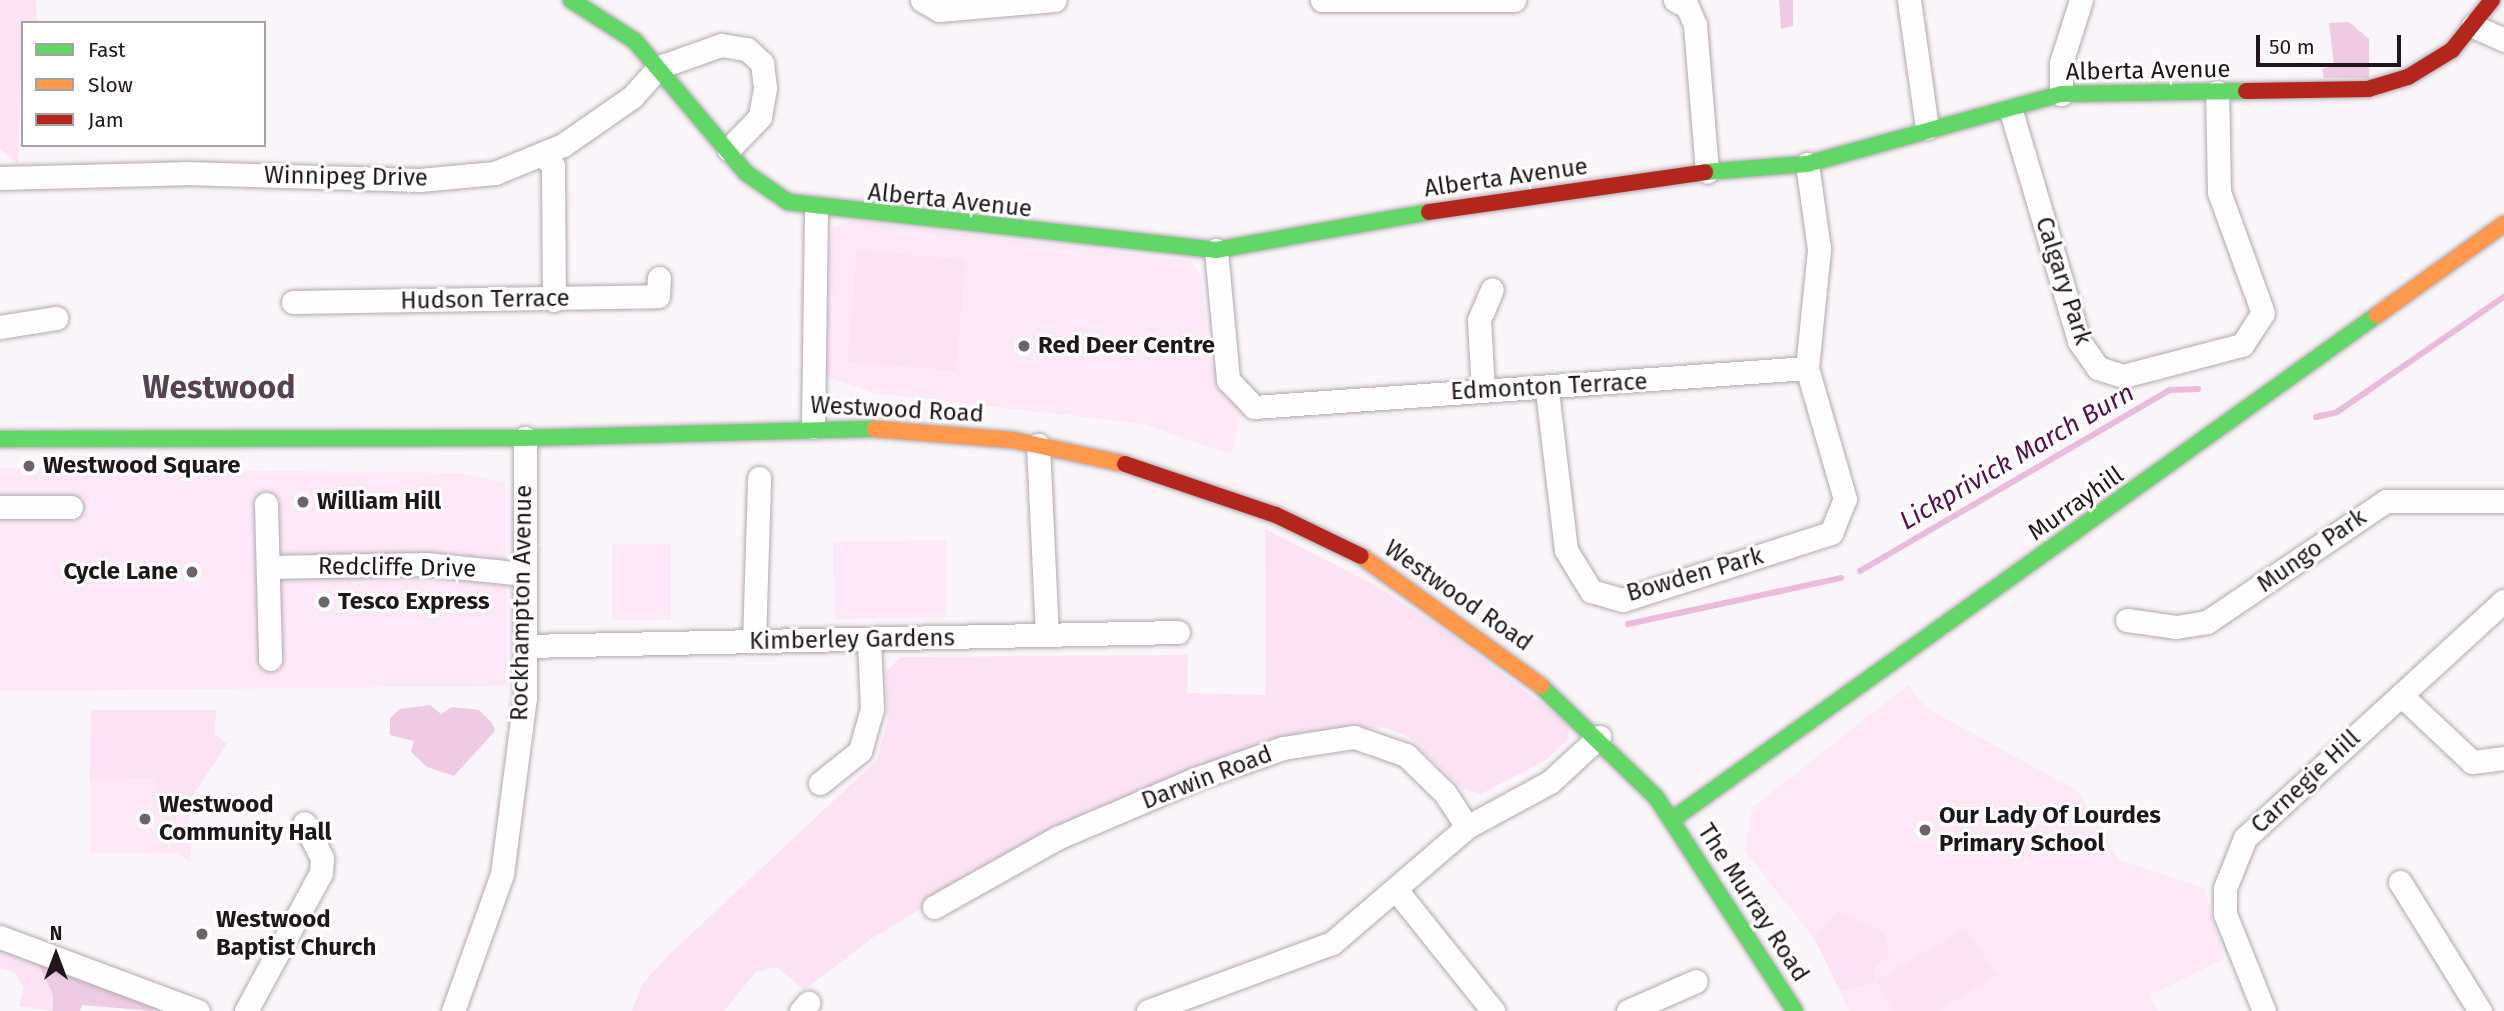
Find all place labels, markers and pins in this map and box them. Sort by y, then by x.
place label: Red Deer Centre [1038,332,1215,360]
marker: Red Deer Centre [1016,338,1032,354]
place label: Westwood Square [43,452,240,480]
marker: Westwood Square [21,458,37,474]
place label: William Hill [317,488,441,516]
marker: William Hill [295,494,311,510]
place label: Cycle Lane [63,558,178,586]
marker: Cycle Lane [184,564,200,580]
place label: Tesco Express [338,588,490,616]
marker: Tesco Express [316,594,332,610]
place label: Westwood Community Hall [159,791,332,847]
place label: Our Lady Of Lourdes Primary School [1939,802,2161,858]
marker: Westwood Community Hall [137,811,153,827]
marker: Our Lady Of Lourdes Primary School [1917,822,1933,838]
place label: Westwood Baptist Church [216,906,376,962]
marker: Westwood Baptist Church [194,926,210,942]

